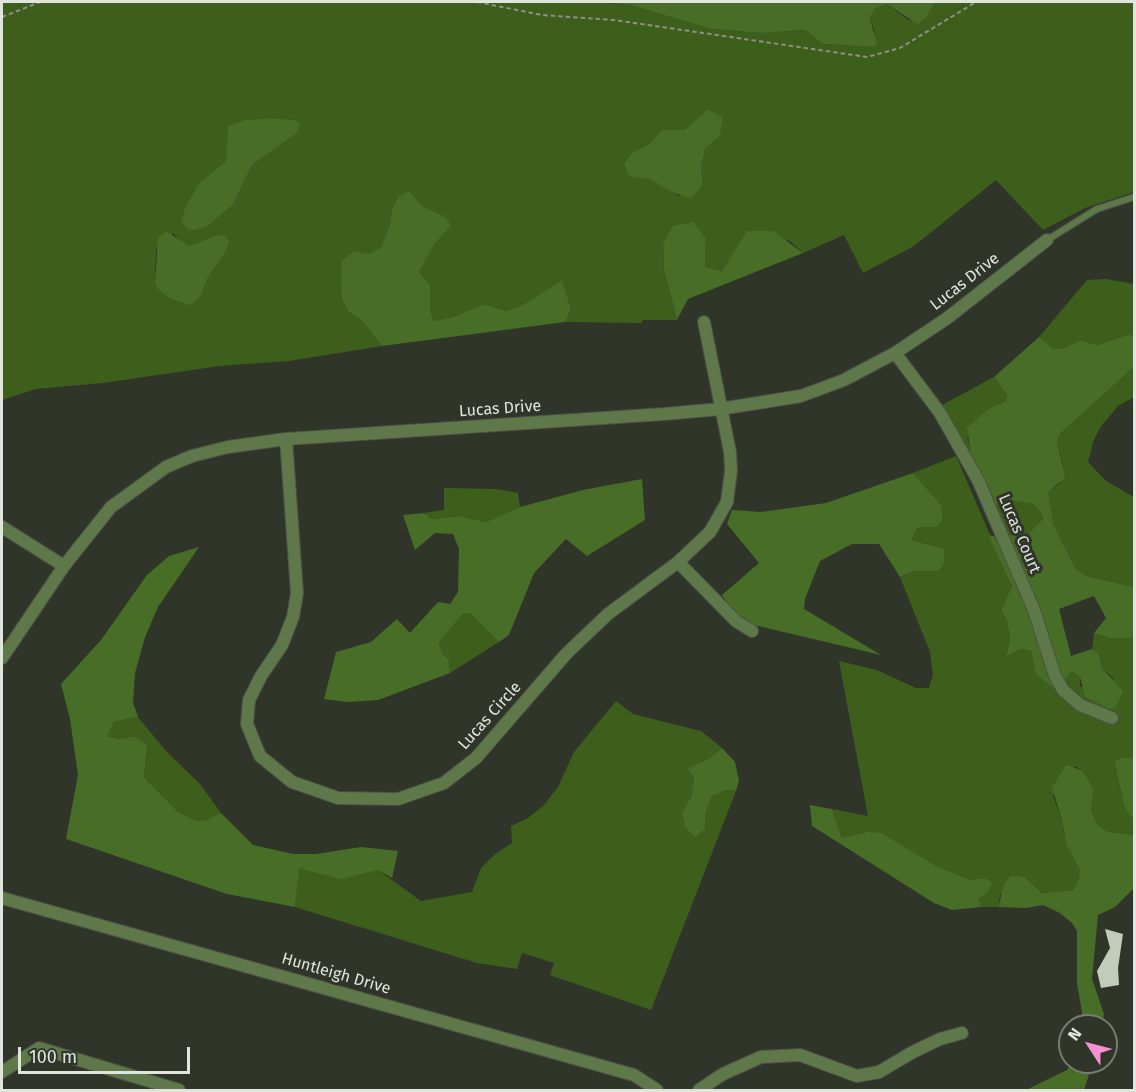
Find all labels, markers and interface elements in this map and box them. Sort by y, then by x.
street label: Lucas Drive [927,249,1003,315]
street label: Lucas Drive [458,397,542,421]
street label: Lucas Court [994,492,1044,576]
street label: Lucas Circle [454,678,526,754]
street label: Huntleigh Drive [279,949,393,999]
north arrow [1058,1014,1118,1074]
text: N [1064,1024,1085,1044]
scale bar [21,1035,194,1073]
text: 100 m [29,1046,77,1068]

